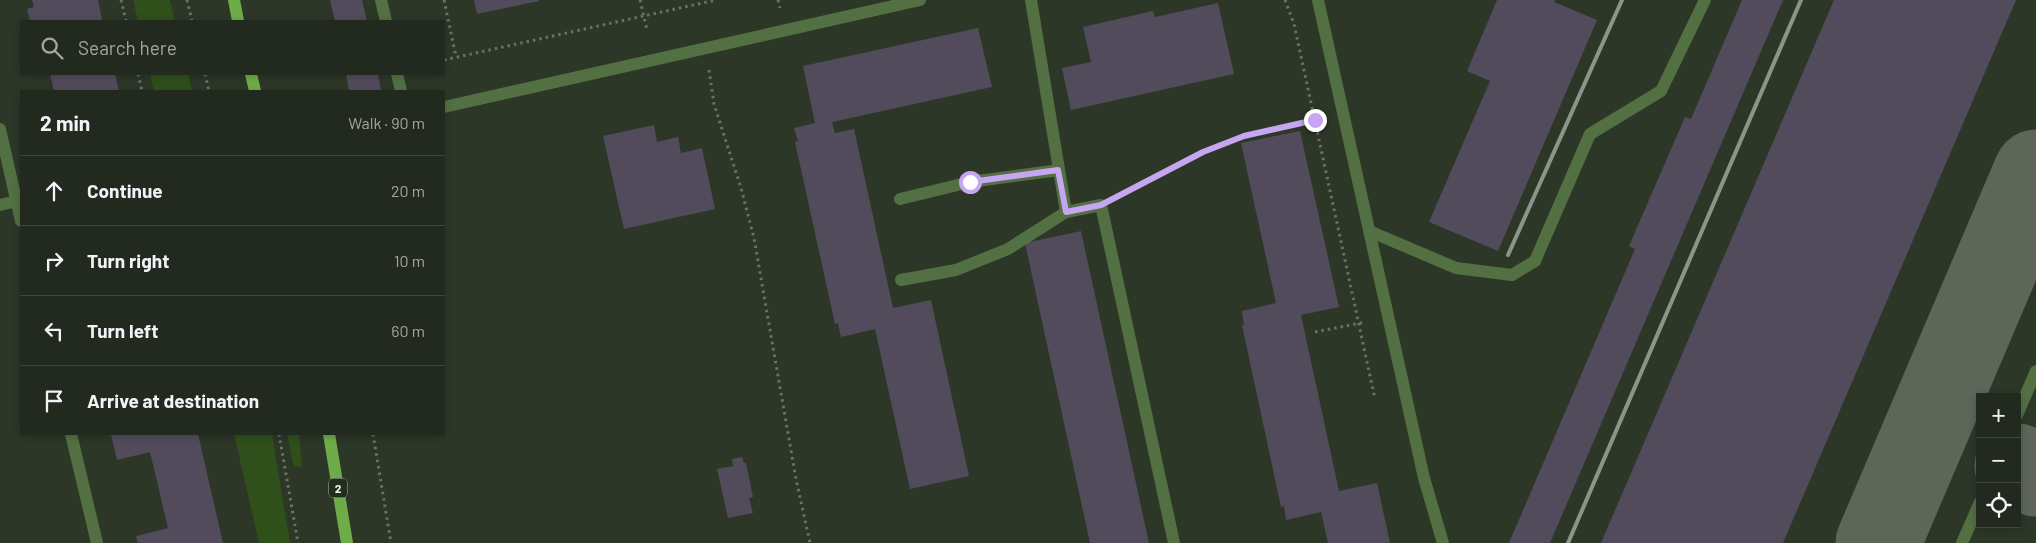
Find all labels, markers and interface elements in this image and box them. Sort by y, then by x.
search box [20,20,445,75]
icon: search [38,34,66,62]
text: Search here [78,36,177,59]
route end [1304,109,1327,132]
text: 2 min [40,110,90,135]
text: Walk · 90 m [348,113,425,132]
route start [959,171,982,194]
icon: ahead [40,177,68,205]
text: Continue [87,179,163,202]
text: 20 m [391,181,425,200]
icon: right [40,247,68,275]
text: Turn right [87,249,169,272]
text: 10 m [394,251,425,270]
icon: left [40,317,68,345]
text: Turn left [87,319,158,342]
text: 60 m [391,321,425,340]
icon: arrive [40,387,68,415]
text: Arrive at destination [87,389,259,412]
map controls [1976,393,2021,528]
button: + [1976,393,2021,438]
button: − [1976,438,2021,483]
road number: 2 [329,478,347,498]
button: locate [1976,483,2021,528]

